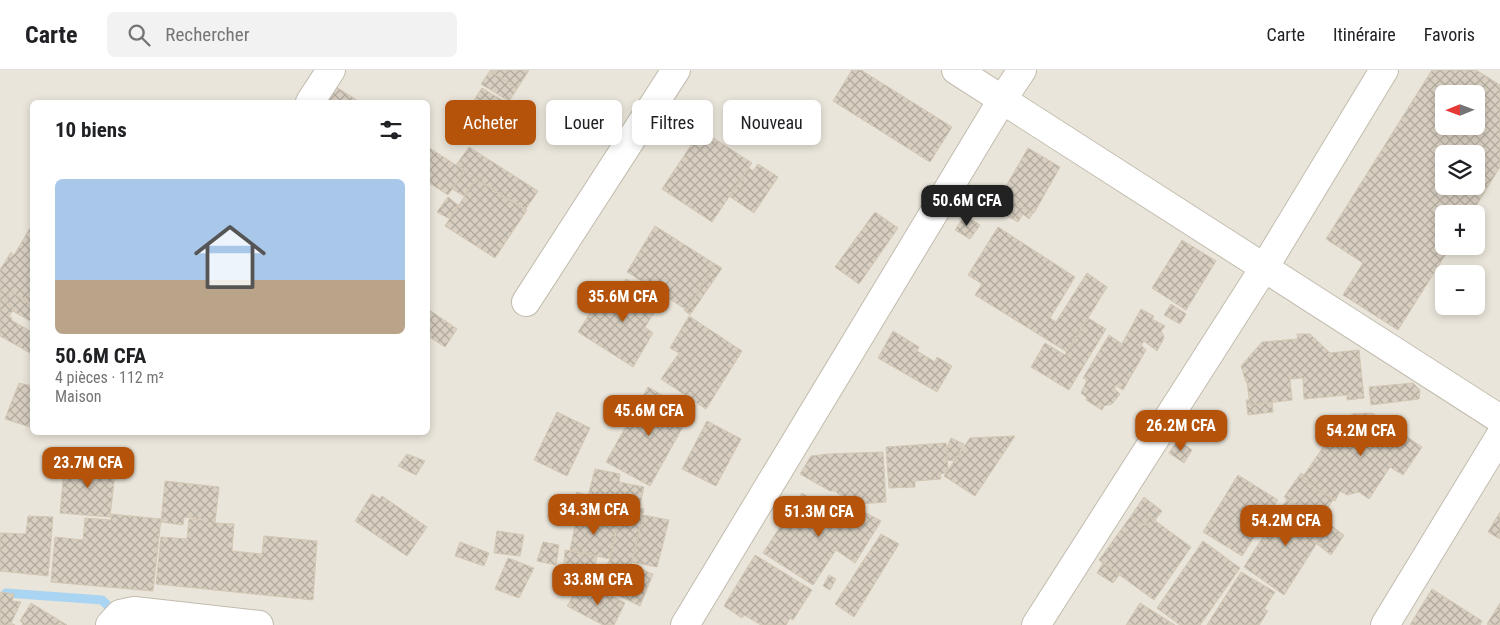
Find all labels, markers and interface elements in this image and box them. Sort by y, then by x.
search box [107,12,457,57]
text: Carte [25,21,77,49]
icon: search [125,21,153,49]
text: Rechercher [165,23,249,46]
text: Carte [1266,24,1305,45]
text: Itinéraire [1333,24,1396,45]
text: Favoris [1424,24,1475,45]
north arrow [1435,85,1485,135]
map controls [1435,85,1485,315]
chip: Acheter [445,100,536,145]
chip: Louer [546,100,622,145]
chip: Filtres [632,100,713,145]
chip: Nouveau [723,100,821,145]
icon: filters [377,116,405,144]
text: 10 biens [55,118,127,142]
button: layers [1435,145,1485,195]
pin: 50.6M CFA [910,184,1024,227]
text: 50.6M CFA [932,191,1002,210]
button: + [1435,205,1485,255]
icon: home [185,212,275,302]
button: − [1435,265,1485,315]
pin: 35.6M CFA [566,280,680,323]
text: 35.6M CFA [588,287,658,306]
text: 50.6M CFA [55,344,146,368]
text: 4 pièces · 112 m² [55,368,164,387]
text: Maison [55,387,102,406]
pin: 45.6M CFA [592,394,706,437]
text: 45.6M CFA [614,401,684,420]
pin: 26.2M CFA [1124,410,1238,452]
pin: 54.2M CFA [1304,414,1418,457]
text: 26.2M CFA [1146,416,1216,435]
text: 54.2M CFA [1326,421,1396,440]
pin: 23.7M CFA [31,446,145,489]
text: 23.7M CFA [53,453,123,472]
pin: 34.3M CFA [537,494,651,536]
pin: 51.3M CFA [762,496,876,538]
text: 34.3M CFA [559,500,629,519]
text: 51.3M CFA [784,502,854,521]
pin: 54.2M CFA [1229,504,1343,547]
text: 54.2M CFA [1251,511,1321,530]
pin: 33.8M CFA [541,564,655,606]
text: 33.8M CFA [563,570,633,589]

